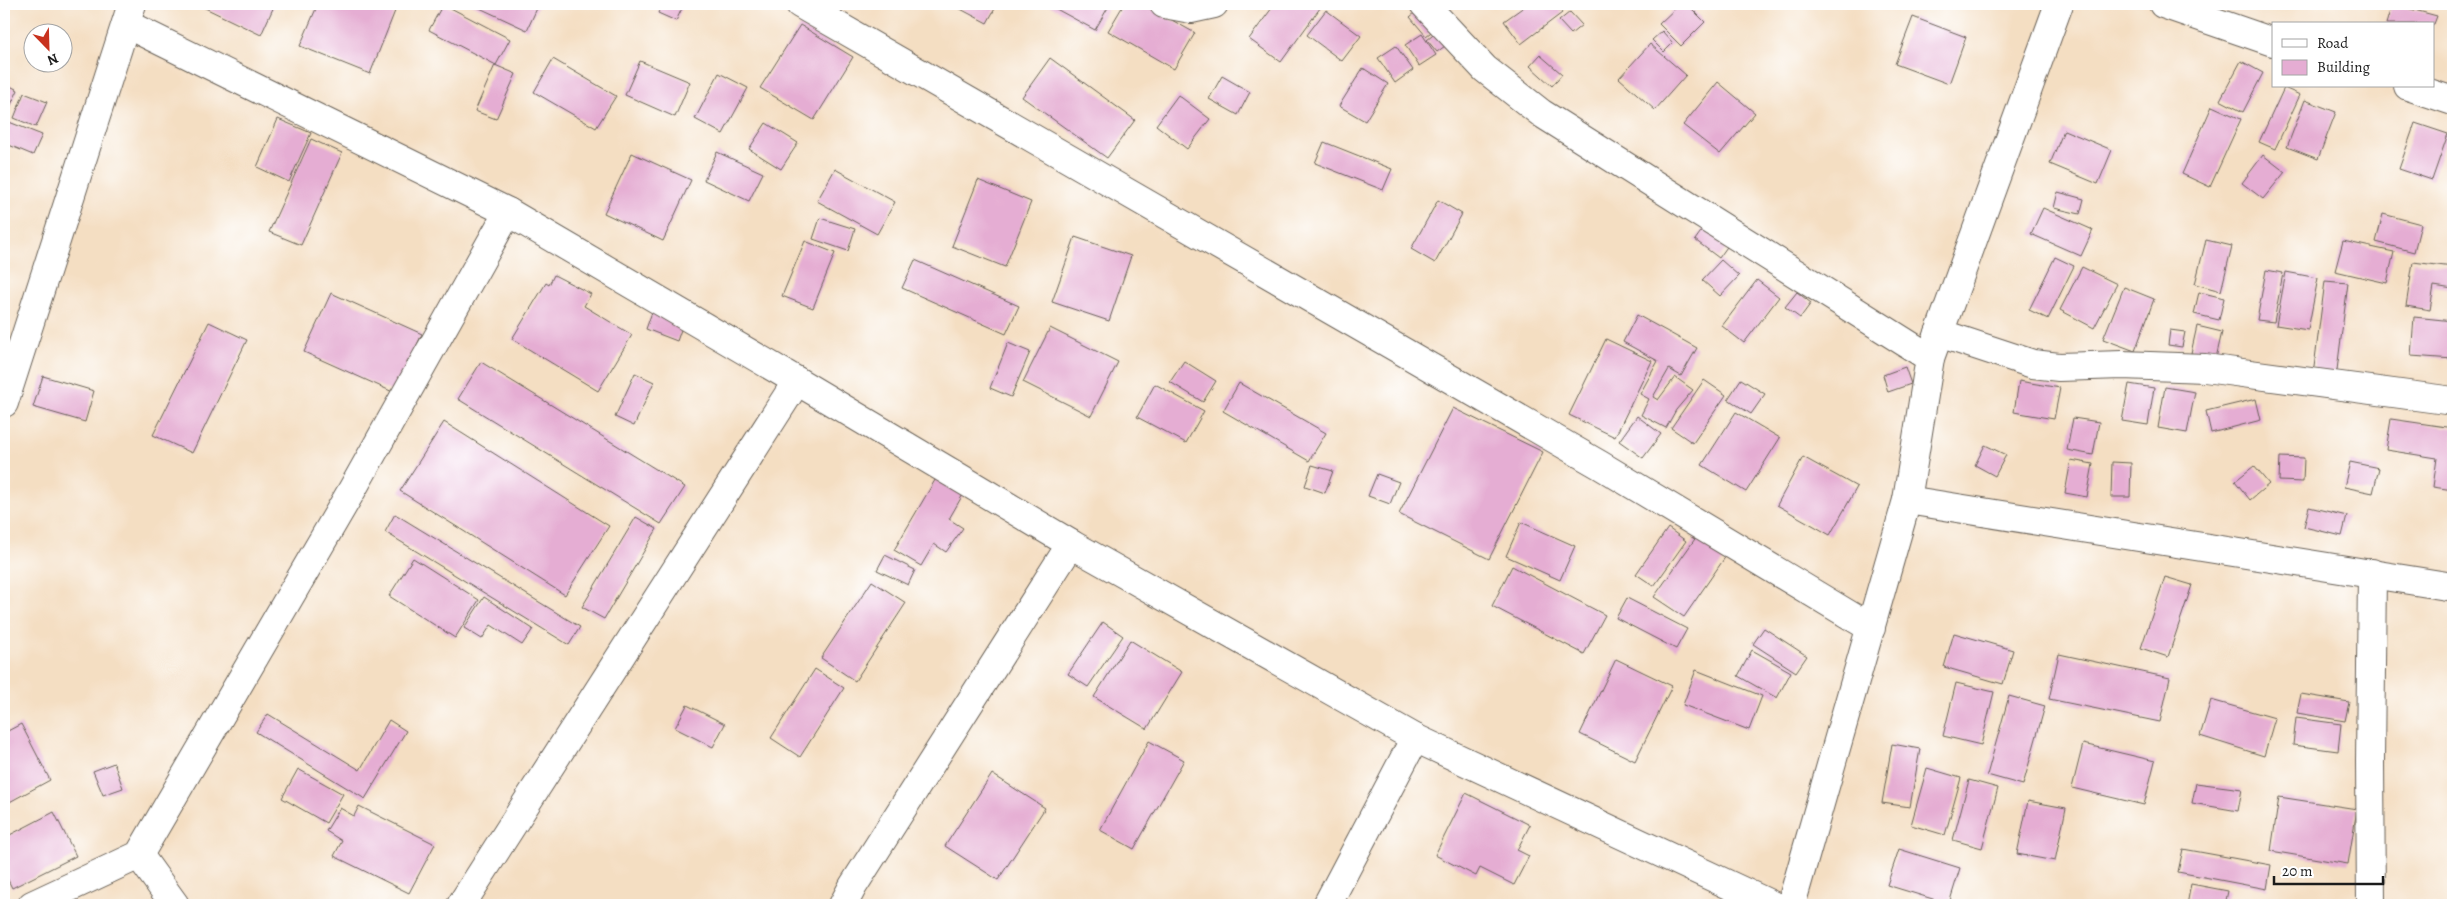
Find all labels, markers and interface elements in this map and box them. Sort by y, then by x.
north arrow [22,22,72,72]
legend [2272,22,2434,88]
text: Road [2317,33,2349,53]
text: N [44,49,61,70]
text: Building [2317,57,2370,77]
scale bar [2274,854,2383,886]
text: 20 m [2282,861,2313,881]

